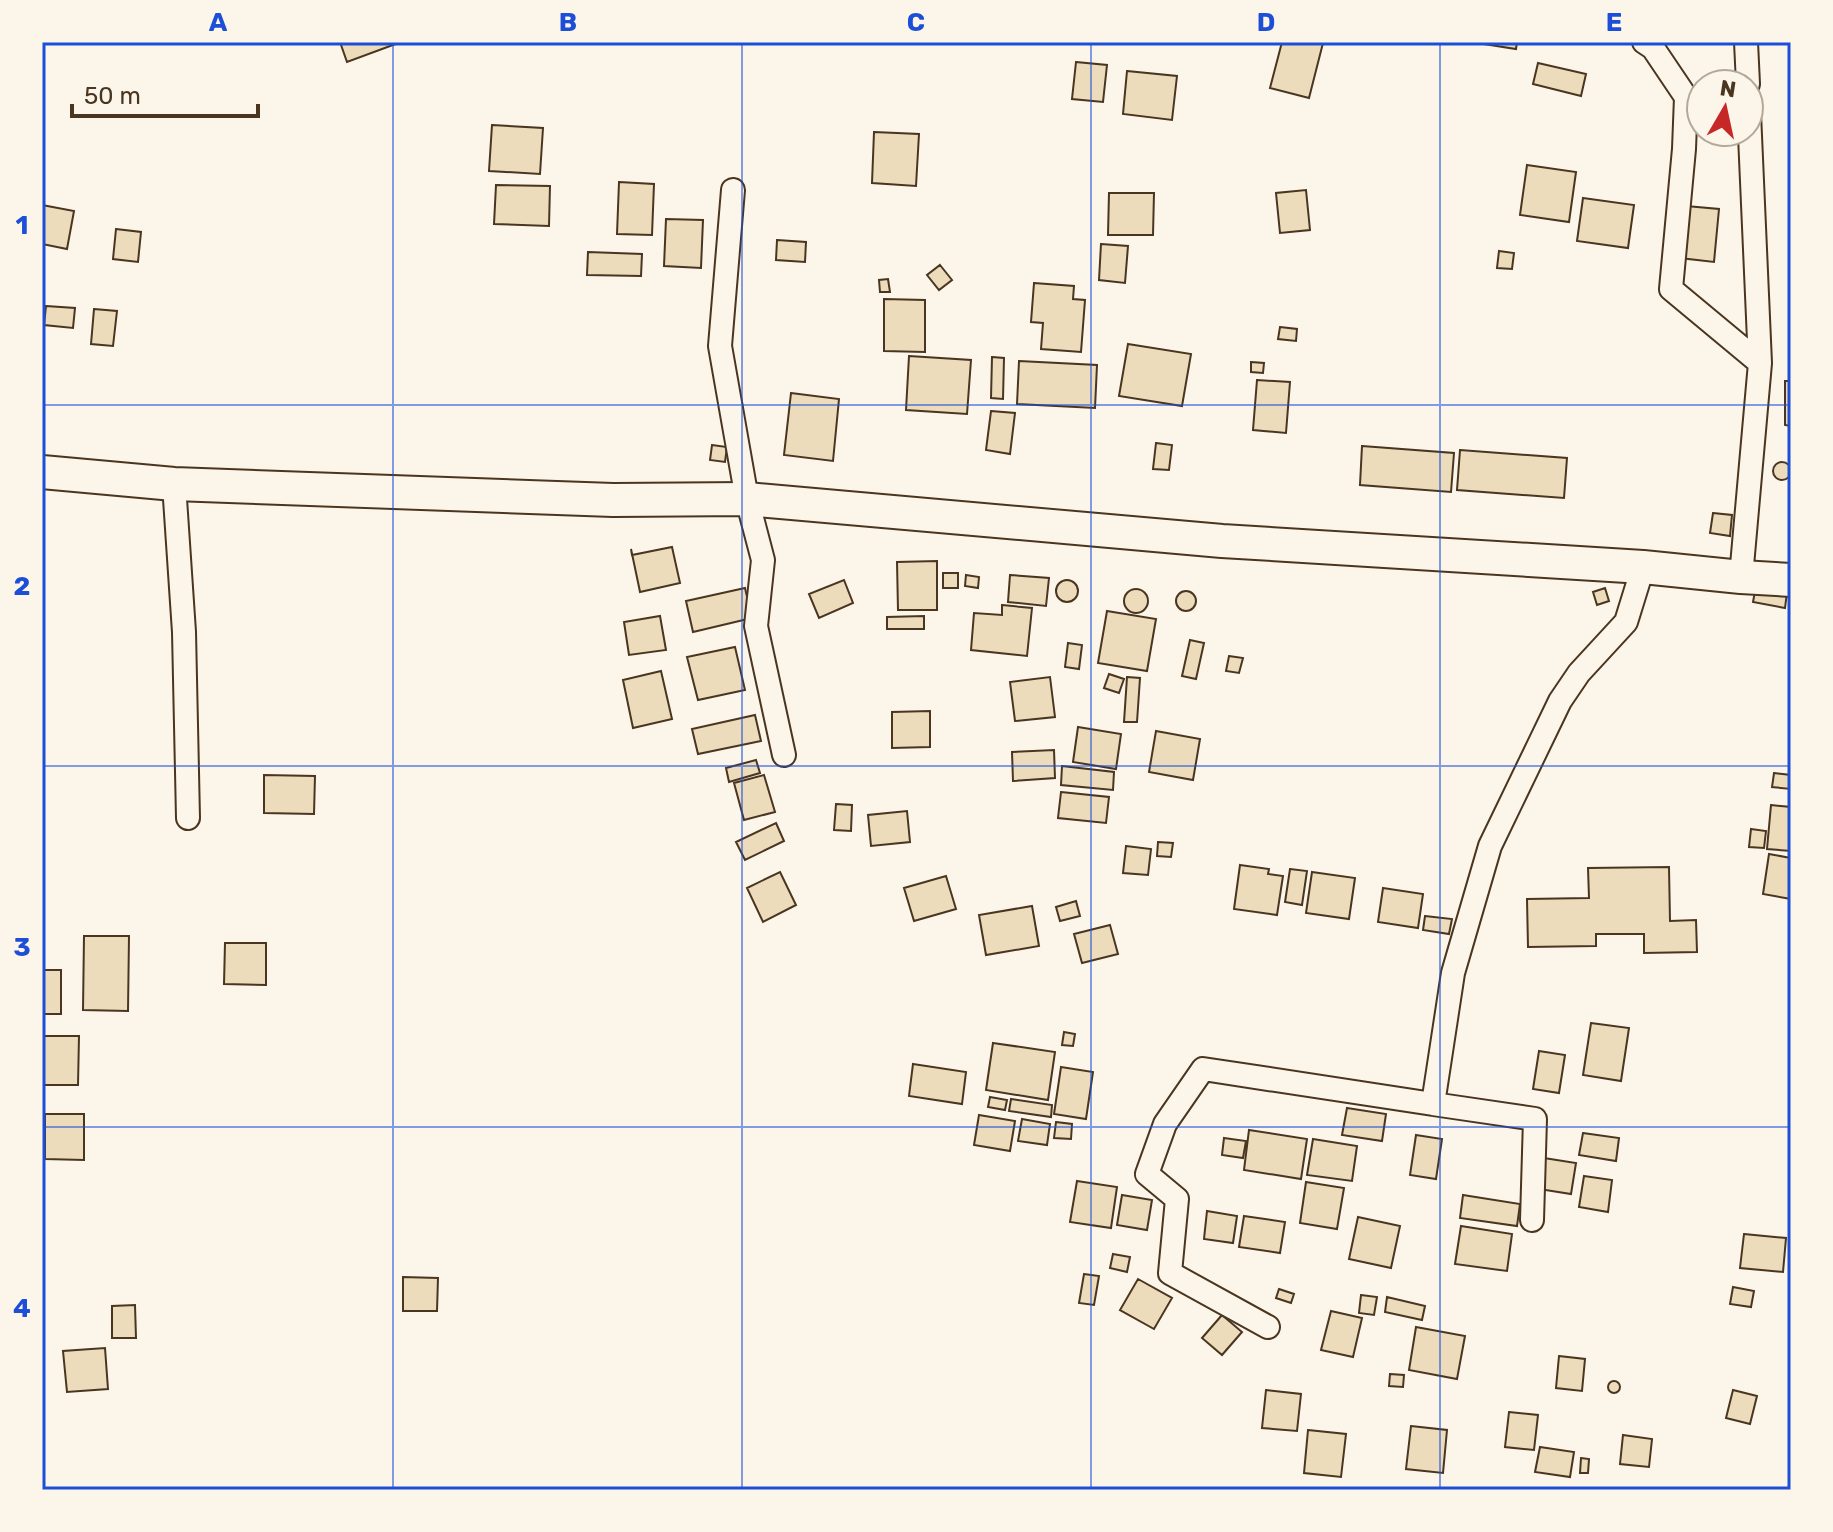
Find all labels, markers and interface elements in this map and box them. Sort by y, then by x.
text: A [209,7,228,38]
text: B [559,7,577,38]
text: C [907,7,925,38]
text: D [1257,7,1275,38]
text: E [1606,7,1622,38]
scale bar [72,68,258,118]
north arrow [1685,68,1765,148]
text: N [1718,74,1738,103]
text: 50 m [84,82,141,110]
text: 1 [16,210,28,241]
text: 2 [14,571,30,602]
text: 3 [13,932,31,963]
text: 4 [13,1293,31,1324]

